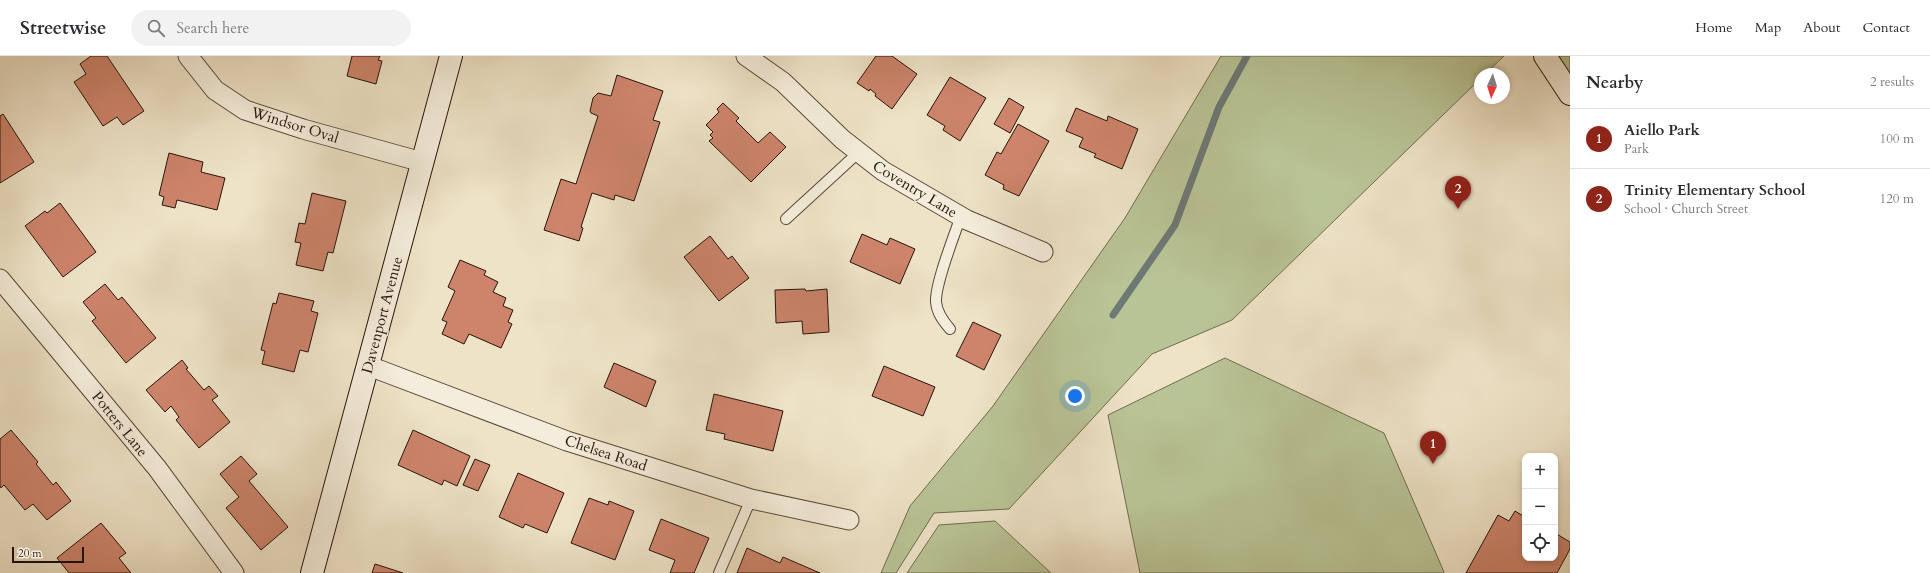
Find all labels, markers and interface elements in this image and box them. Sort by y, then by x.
search box [131,10,411,46]
text: Streetwise [20,15,107,41]
icon: search [145,17,167,39]
text: Search here [177,18,249,38]
text: Home [1695,18,1733,37]
text: Map [1755,18,1781,37]
text: About [1803,18,1840,37]
text: Contact [1862,18,1910,37]
north arrow [1474,68,1510,104]
text: Nearby [1586,71,1643,94]
text: 2 results [1870,73,1914,91]
street label: Windsor Oval [248,102,341,148]
text: Aiello Park [1624,120,1700,140]
text: 1 [1596,130,1602,148]
text: 100 m [1880,130,1914,148]
text: Park [1624,140,1649,158]
street label: Coventry Lane [869,156,961,222]
pin: 2 [1445,176,1471,209]
text: Trinity Elementary School [1624,180,1806,200]
text: 2 [1596,190,1602,208]
text: 120 m [1880,190,1914,208]
text: School · Church Street [1624,200,1748,218]
street label: Davenport Avenue [357,254,407,376]
your location [1065,386,1085,406]
street label: Potters Lane [87,387,153,461]
street label: Chelsea Road [562,430,650,476]
pin: 1 [1420,431,1446,464]
map controls [1522,453,1558,561]
button: + [1522,453,1558,489]
button: − [1522,489,1558,525]
button: locate [1522,525,1558,561]
scale bar [12,545,84,564]
text: 20 m [18,546,42,561]

